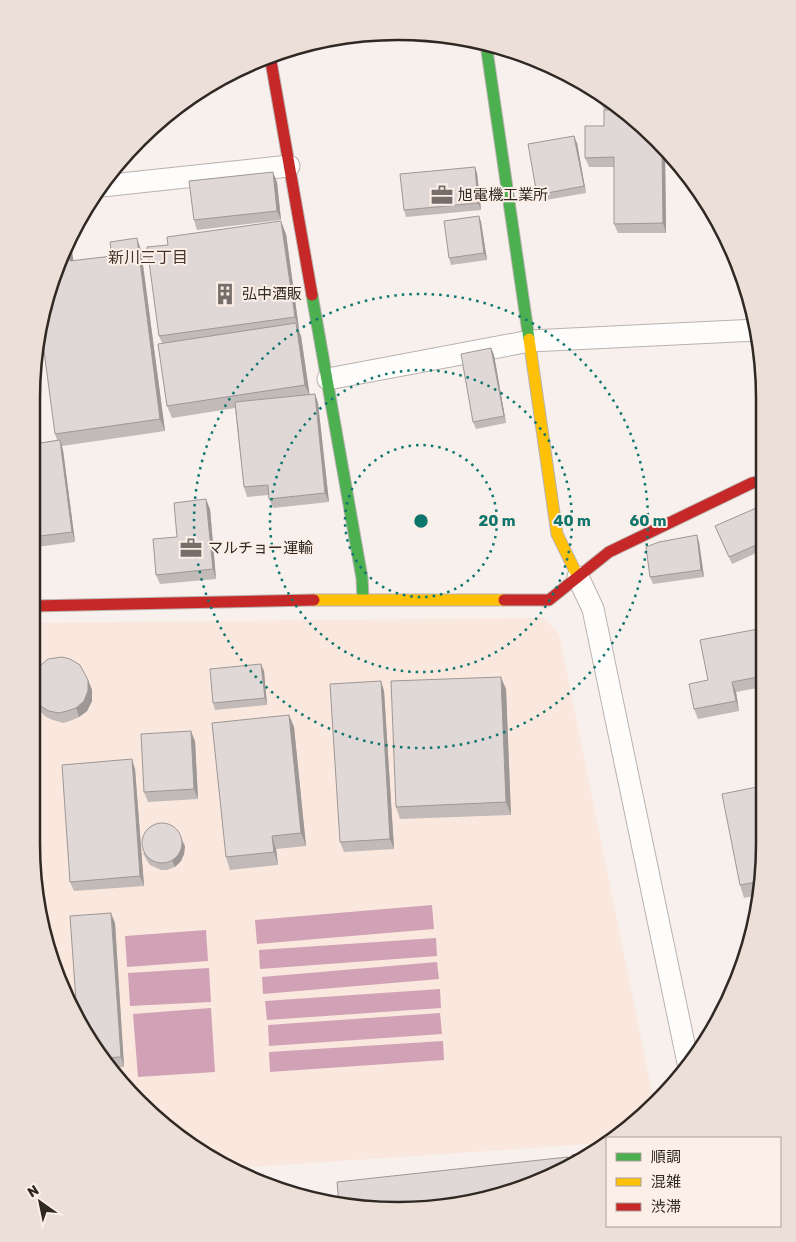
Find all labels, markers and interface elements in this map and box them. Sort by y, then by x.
office icon: 旭電機工業所 [429,182,455,208]
place label: 旭電機工業所 [458,186,548,204]
district label: 新川三丁目 [108,248,188,267]
building icon: 弘中酒販 [212,281,238,307]
place label: 弘中酒販 [242,285,302,303]
centre of rings [412,512,430,530]
text: 20 m [479,512,515,530]
text: 40 m [553,512,591,530]
text: 60 m [630,512,666,530]
office icon: マルチョー運輸 [178,535,204,561]
place label: マルチョー運輸 [208,539,313,557]
legend [606,1137,781,1227]
text: 順調 [651,1148,681,1166]
text: 混雑 [651,1173,681,1191]
north arrow [15,1177,65,1227]
text: N [24,1182,42,1201]
text: 渋滞 [651,1198,681,1216]

